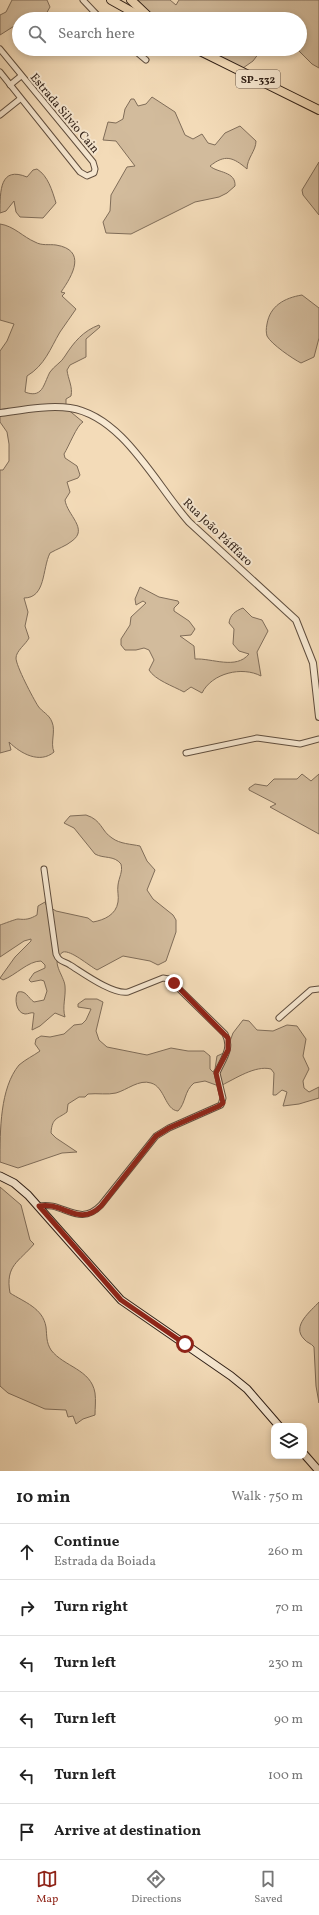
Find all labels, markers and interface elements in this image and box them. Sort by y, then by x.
search box [12,12,307,56]
icon: search [26,23,48,45]
text: Search here [58,24,135,45]
street label: Estrada Silvio Cain [26,70,102,157]
road number: SP-332 [236,70,280,88]
street label: Rua João Páfffaro [179,495,256,570]
route end [165,974,183,992]
route start [176,1335,194,1353]
map controls [271,1423,307,1459]
button: layers [271,1423,307,1459]
text: 10 min [16,1486,70,1509]
text: Walk · 750 m [231,1488,303,1506]
text: Continue [54,1532,119,1553]
icon: ahead [16,1541,38,1563]
text: 260 m [268,1543,303,1561]
text: Estrada da Boiada [54,1553,156,1571]
icon: right [16,1597,38,1619]
text: Turn right [54,1597,128,1618]
text: 70 m [275,1599,303,1617]
icon: left [16,1653,38,1675]
text: Turn left [54,1653,116,1674]
text: 230 m [268,1655,303,1673]
icon: left [16,1709,38,1731]
text: Turn left [54,1709,116,1730]
text: 90 m [274,1711,303,1729]
icon: left [16,1765,38,1787]
text: Turn left [54,1765,116,1786]
text: 100 m [268,1767,303,1785]
icon: arrive [16,1821,38,1843]
text: Arrive at destination [54,1821,201,1842]
tab: Map [36,1868,58,1907]
tab: Directions [131,1868,182,1907]
tab: Saved [254,1868,283,1907]

